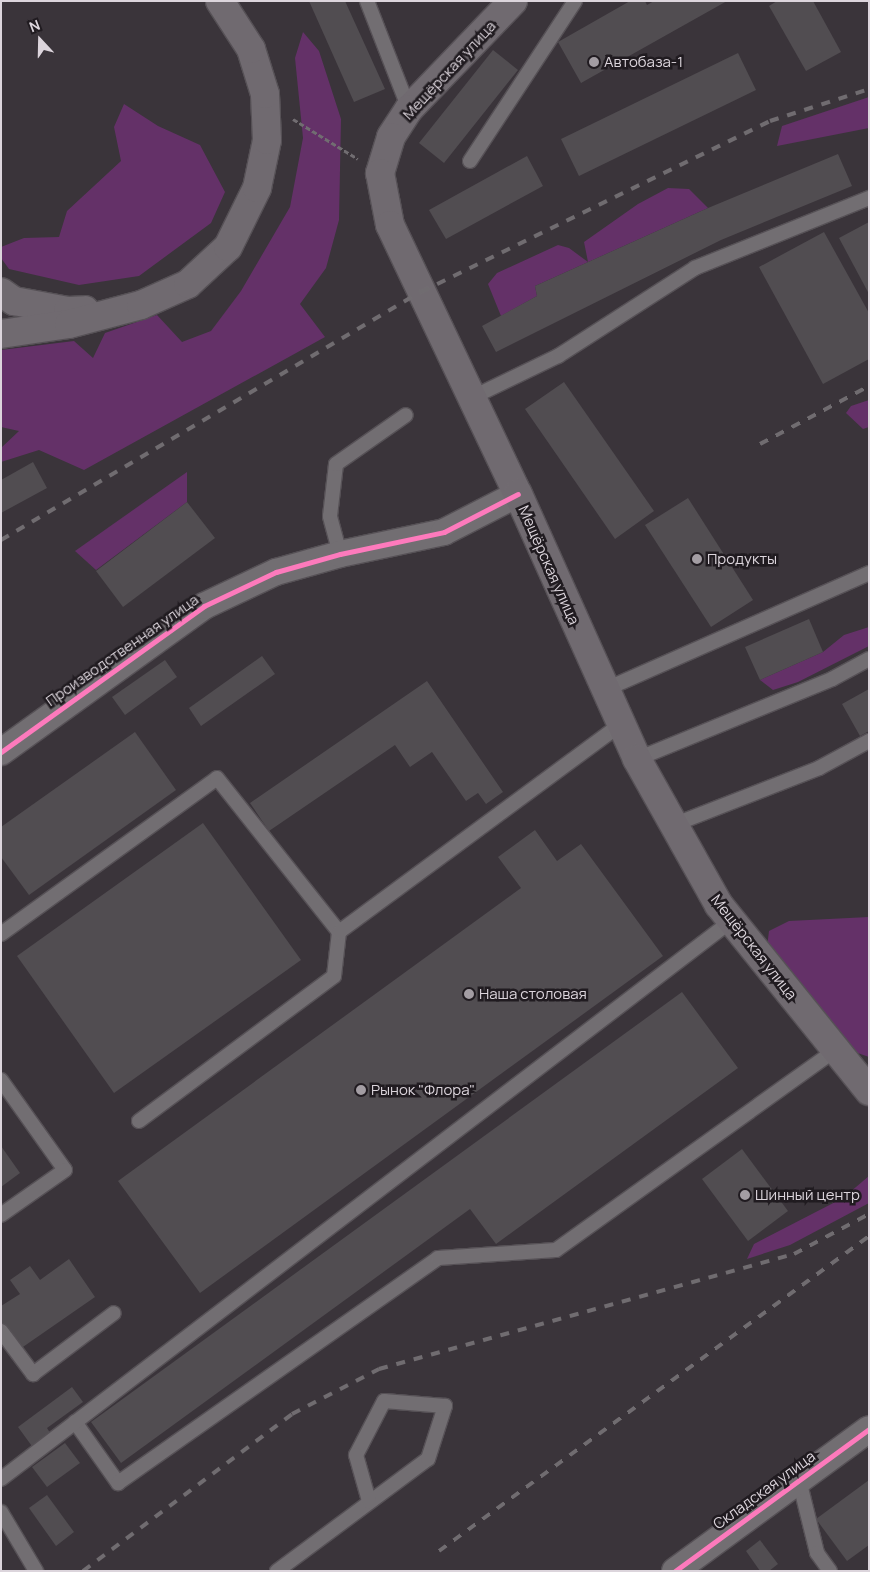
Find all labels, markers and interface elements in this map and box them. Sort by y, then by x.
north arrow [15,15,65,65]
text: N [26,15,43,36]
street label: Мещёрская улица [399,17,499,123]
place label: Автобаза-1 [604,53,683,71]
marker: Автобаза-1 [588,56,600,68]
street label: Мещёрская улица [515,503,583,627]
place label: Продукты [707,550,777,568]
marker: Продукты [691,553,703,565]
street label: Производственная улица [42,590,202,710]
street label: Мещёрская улица [707,891,801,1003]
place label: Наша столовая [479,985,587,1003]
marker: Наша столовая [463,988,475,1000]
place label: Рынок "Флора" [371,1081,475,1099]
marker: Рынок "Флора" [355,1084,367,1096]
place label: Шинный центр [755,1186,860,1204]
marker: Шинный центр [739,1189,751,1201]
street label: Складская улица [709,1447,819,1533]

